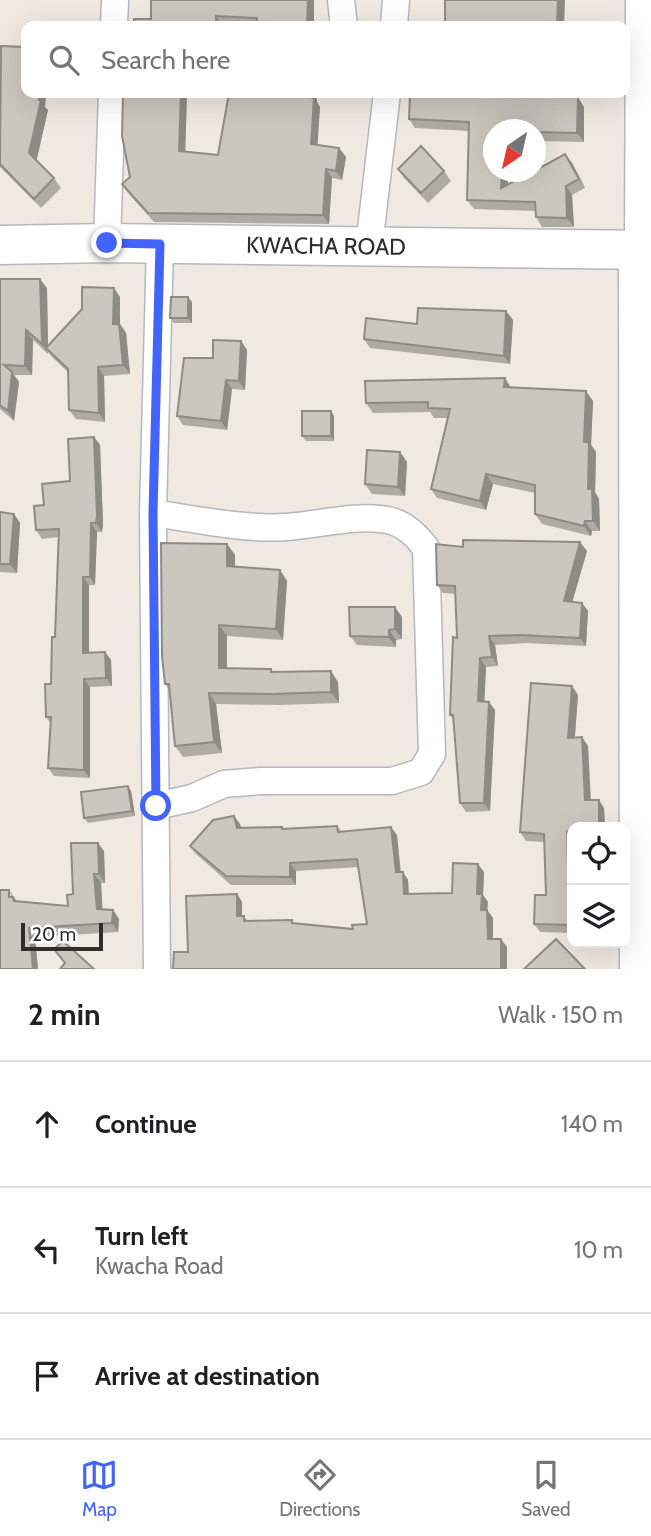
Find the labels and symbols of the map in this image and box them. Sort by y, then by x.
north arrow [483,119,546,182]
route end [91,227,122,258]
street label: KWACHA ROAD [246,231,406,261]
route start [140,790,171,821]
scale bar [21,920,103,952]

